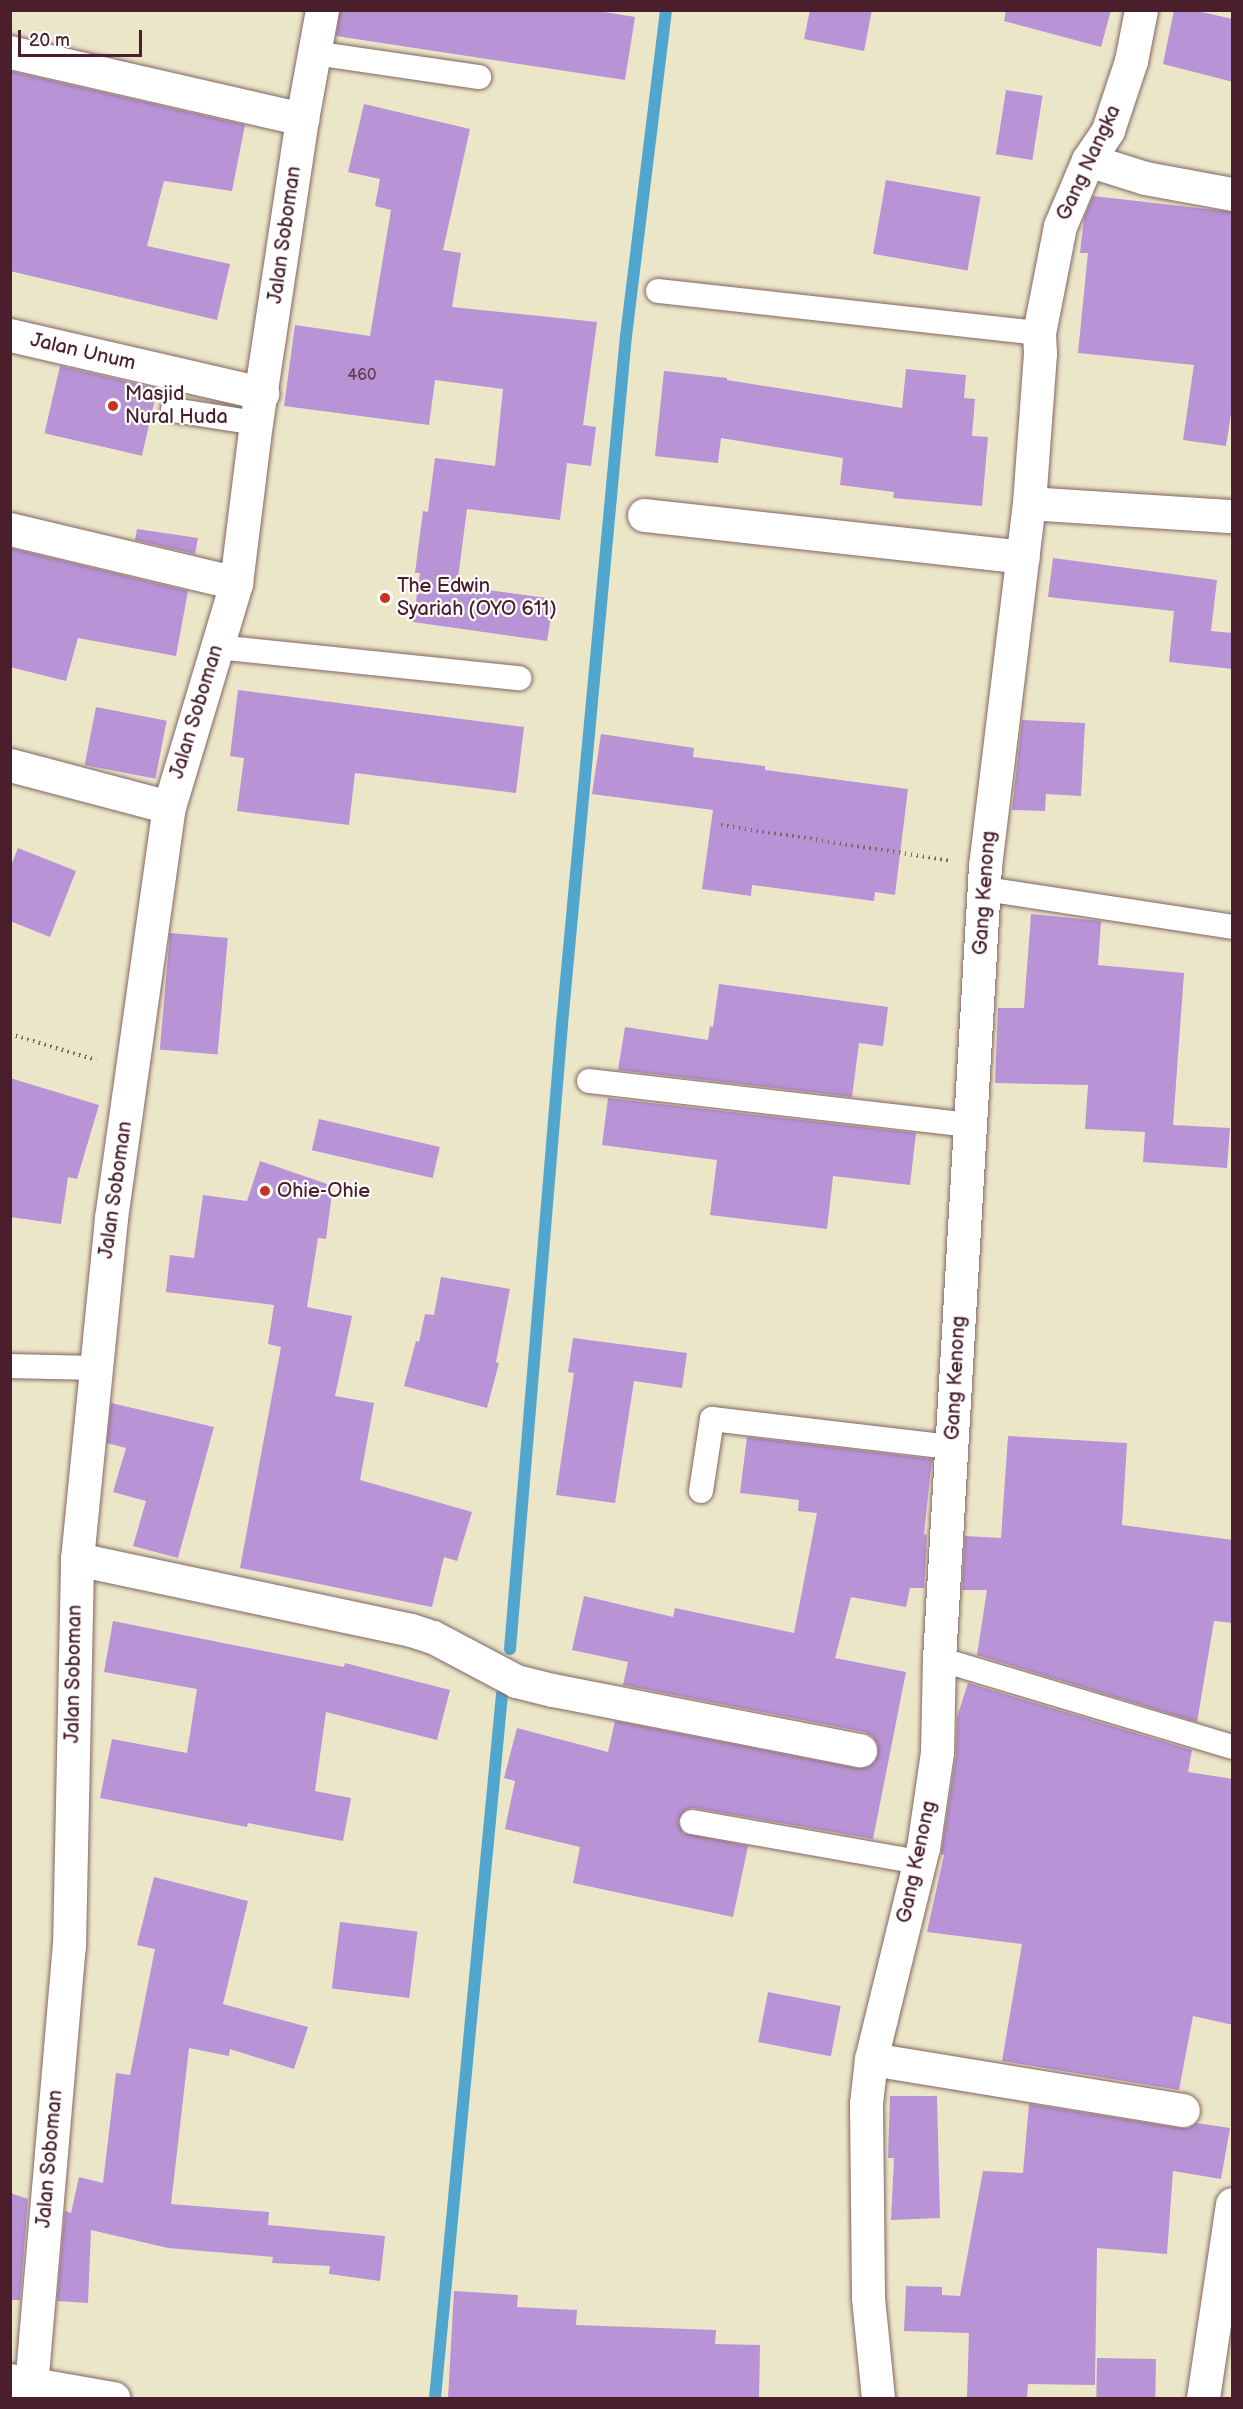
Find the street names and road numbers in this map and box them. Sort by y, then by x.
street label: Gang Nangka [1052,102,1126,224]
street label: Jalan Soboman [263,165,307,305]
street label: Jalan Unum [28,328,138,376]
street label: Jalan Soboman [165,642,229,782]
street label: Gang Kenong [969,830,1001,956]
street label: Jalan Soboman [94,1120,138,1260]
street label: Gang Kenong [941,1315,971,1441]
street label: Jalan Soboman [61,1604,87,1744]
street label: Gang Kenong [892,1799,942,1925]
street label: Jalan Soboman [32,2089,68,2229]

